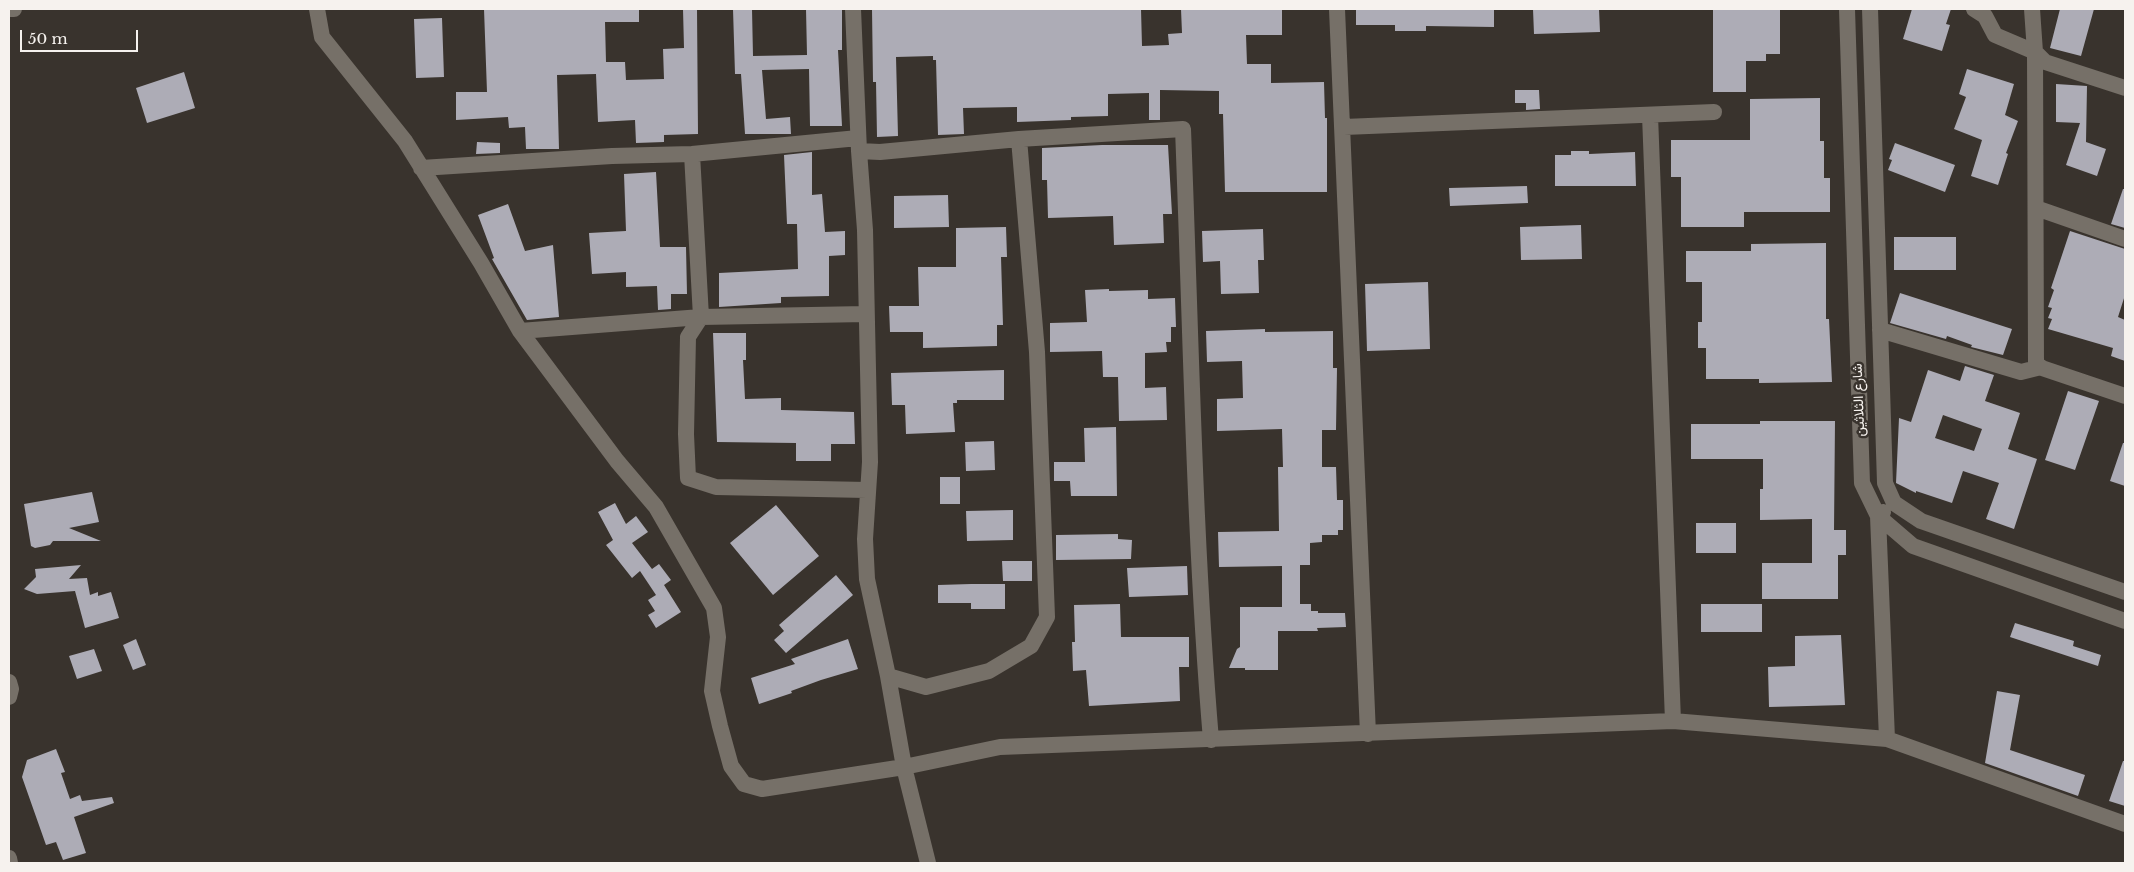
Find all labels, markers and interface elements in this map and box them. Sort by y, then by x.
scale bar [22,20,140,52]
text: 50 m [28,29,68,48]
street label: شارع الثلاثين [1849,363,1869,437]

